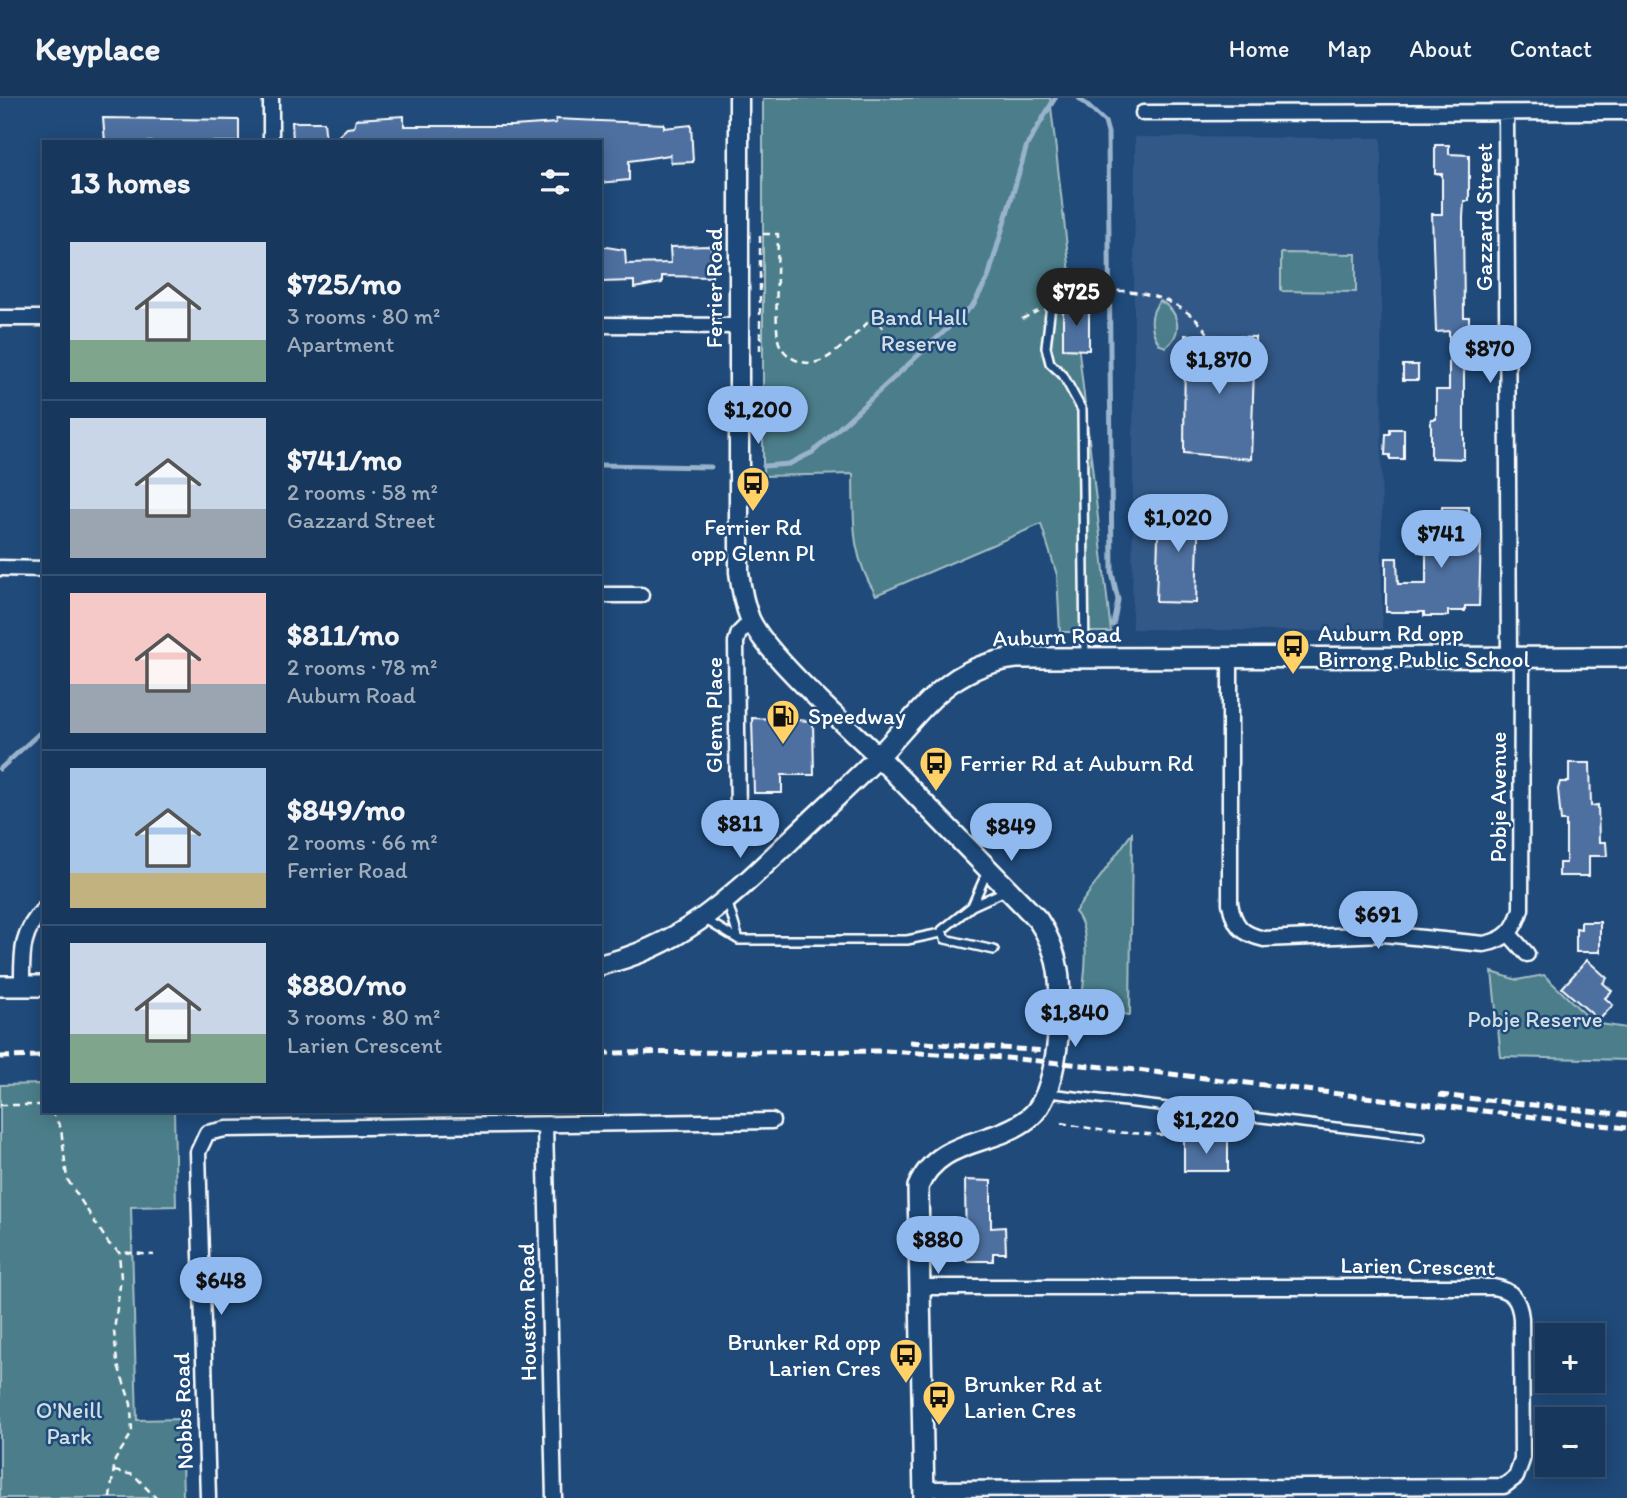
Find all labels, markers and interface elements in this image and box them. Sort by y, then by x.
text: Keyplace [35,29,160,68]
text: Home [1229,34,1289,63]
text: Map [1327,34,1371,63]
text: About [1409,34,1472,63]
text: Contact [1510,34,1592,63]
street label: Gazzard Street [1470,143,1498,291]
icon: filters [536,163,574,201]
text: 13 homes [70,164,190,201]
street label: Ferrier Road [700,227,728,348]
text: $725/mo [287,265,402,302]
pin: $725 [1035,268,1117,328]
icon: home [126,270,210,354]
text: $725 [1052,277,1100,305]
text: 3 rooms · 80 m² [287,302,441,330]
park label: Band Hall Reserve [870,303,968,357]
pin: $870 [1449,326,1531,385]
text: Apartment [287,330,394,358]
text: $870 [1465,334,1515,362]
pin: $1,870 [1162,336,1276,396]
text: $1,870 [1186,345,1252,373]
pin: $1,200 [701,386,815,446]
text: $1,200 [724,395,792,423]
text: $741/mo [287,441,402,478]
icon: home [126,446,210,530]
bus stop icon: Ferrier Rd opp Glenn Pl [734,464,772,513]
text: 2 rooms · 58 m² [287,478,438,506]
pin: $1,020 [1121,494,1235,554]
text: $1,020 [1144,503,1212,531]
text: Gazzard Street [287,506,436,534]
pin: $741 [1400,510,1482,570]
place label: Ferrier Rd opp Glenn Pl [691,513,815,567]
text: $741 [1417,519,1465,547]
text: $811/mo [287,616,400,653]
place label: Auburn Rd opp Birrong Public School [1318,619,1530,673]
street label: Auburn Road [992,620,1122,652]
icon: home [126,621,210,705]
bus stop icon: Auburn Rd opp Birrong Public School [1274,627,1312,676]
text: 2 rooms · 78 m² [287,653,437,681]
street label: Glenn Place [700,657,728,773]
text: Auburn Road [287,681,416,709]
fuel station icon: Speedway [764,697,802,746]
place label: Speedway [808,702,906,730]
street label: Pobje Avenue [1484,731,1512,863]
bus stop icon: Ferrier Rd at Auburn Rd [917,744,955,793]
place label: Ferrier Rd at Auburn Rd [960,749,1194,777]
text: $849/mo [287,791,405,828]
icon: home [126,796,210,880]
pin: $811 [699,800,781,860]
pin: $849 [970,804,1052,863]
text: $811 [717,809,763,837]
text: $849 [986,812,1036,840]
text: 2 rooms · 66 m² [287,828,438,856]
text: Ferrier Road [287,856,408,884]
pin: $691 [1337,892,1419,951]
text: $691 [1355,900,1401,928]
text: $880/mo [287,966,407,1003]
icon: home [126,971,210,1055]
pin: $1,840 [1018,990,1132,1049]
text: $1,840 [1041,998,1109,1026]
text: 3 rooms · 80 m² [287,1003,441,1031]
park label: Pobje Reserve [1467,1005,1603,1033]
text: Larien Crescent [287,1031,442,1059]
pin: $1,220 [1149,1096,1263,1156]
text: $1,220 [1173,1105,1239,1133]
pin: $880 [897,1216,979,1276]
text: $880 [912,1225,964,1253]
street label: Houston Road [512,1242,542,1381]
street label: Larien Crescent [1340,1251,1496,1281]
pin: $648 [180,1258,262,1317]
text: $648 [196,1266,246,1294]
map controls [1535,1323,1605,1477]
button: + [1535,1323,1605,1393]
place label: Brunker Rd opp Larien Cres [728,1328,881,1382]
bus stop icon: Brunker Rd opp Larien Cres [887,1336,925,1385]
street label: Nobbs Road [167,1352,199,1470]
place label: Brunker Rd at Larien Cres [964,1370,1102,1424]
bus stop icon: Brunker Rd at Larien Cres [920,1378,958,1427]
park label: O'Neill Park [36,1396,103,1450]
button: − [1535,1407,1605,1477]

